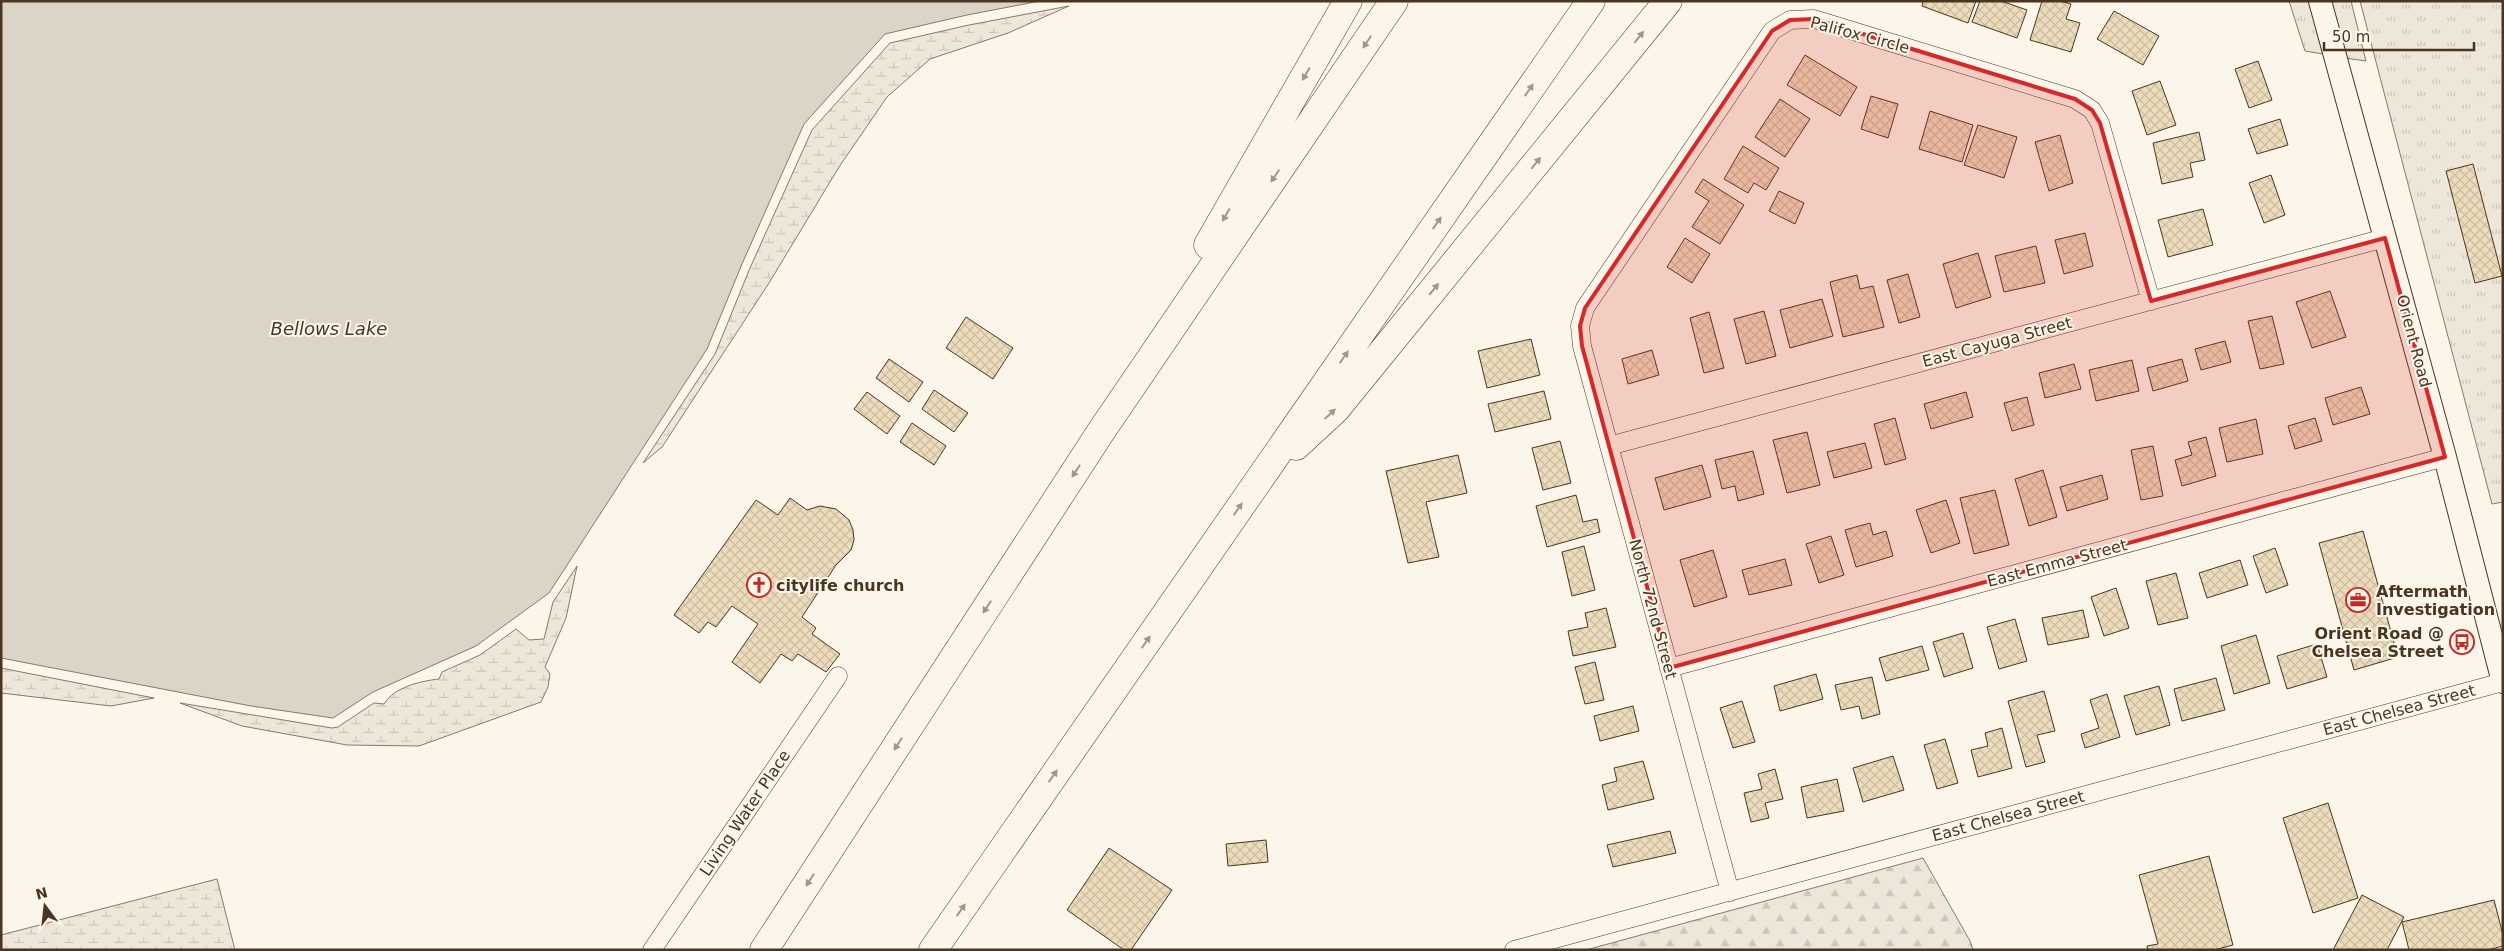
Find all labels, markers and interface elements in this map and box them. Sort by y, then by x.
street label: Palifox Circle [1808,13,1912,57]
scale bar [2324,20,2474,52]
text: 50 m [2332,28,2370,46]
one-way arrow [1634,31,1645,44]
one-way arrow [1362,35,1372,48]
one-way arrow [1302,67,1311,81]
one-way arrow [1524,83,1534,97]
one-way arrow [1531,157,1542,170]
one-way arrow [1270,169,1280,183]
one-way arrow [1221,208,1230,221]
one-way arrow [1432,217,1442,230]
one-way arrow [1428,283,1439,296]
street label: Orient Road [2393,293,2435,389]
street label: East Cayuga Street [1920,313,2074,371]
water label: Bellows Lake [271,318,387,339]
one-way arrow [1339,350,1349,364]
one-way arrow [1324,408,1336,420]
one-way arrow [1071,464,1080,478]
one-way arrow [1233,502,1243,516]
street label: East Emma Street [1985,535,2129,591]
street label: North 72nd Street [1625,537,1681,681]
church icon: citylife church [746,572,772,598]
place label: citylife church [776,576,904,595]
place label: Aftermath Investigation [2376,582,2495,619]
office icon: Aftermath Investigation [2345,587,2371,613]
one-way arrow [982,601,992,614]
place label: Orient Road @ Chelsea Street [2311,624,2444,661]
bus stop icon: Orient Road @ Chelsea Street [2449,629,2475,655]
one-way arrow [1141,636,1151,649]
street label: East Chelsea Street [2321,681,2477,739]
one-way arrow [894,737,903,750]
street label: Living Water Place [696,747,794,879]
one-way arrow [1048,769,1058,783]
street label: East Chelsea Street [1930,787,2086,845]
one-way arrow [805,873,815,886]
north arrow [20,881,70,931]
text: N [34,884,49,903]
one-way arrow [956,903,966,916]

